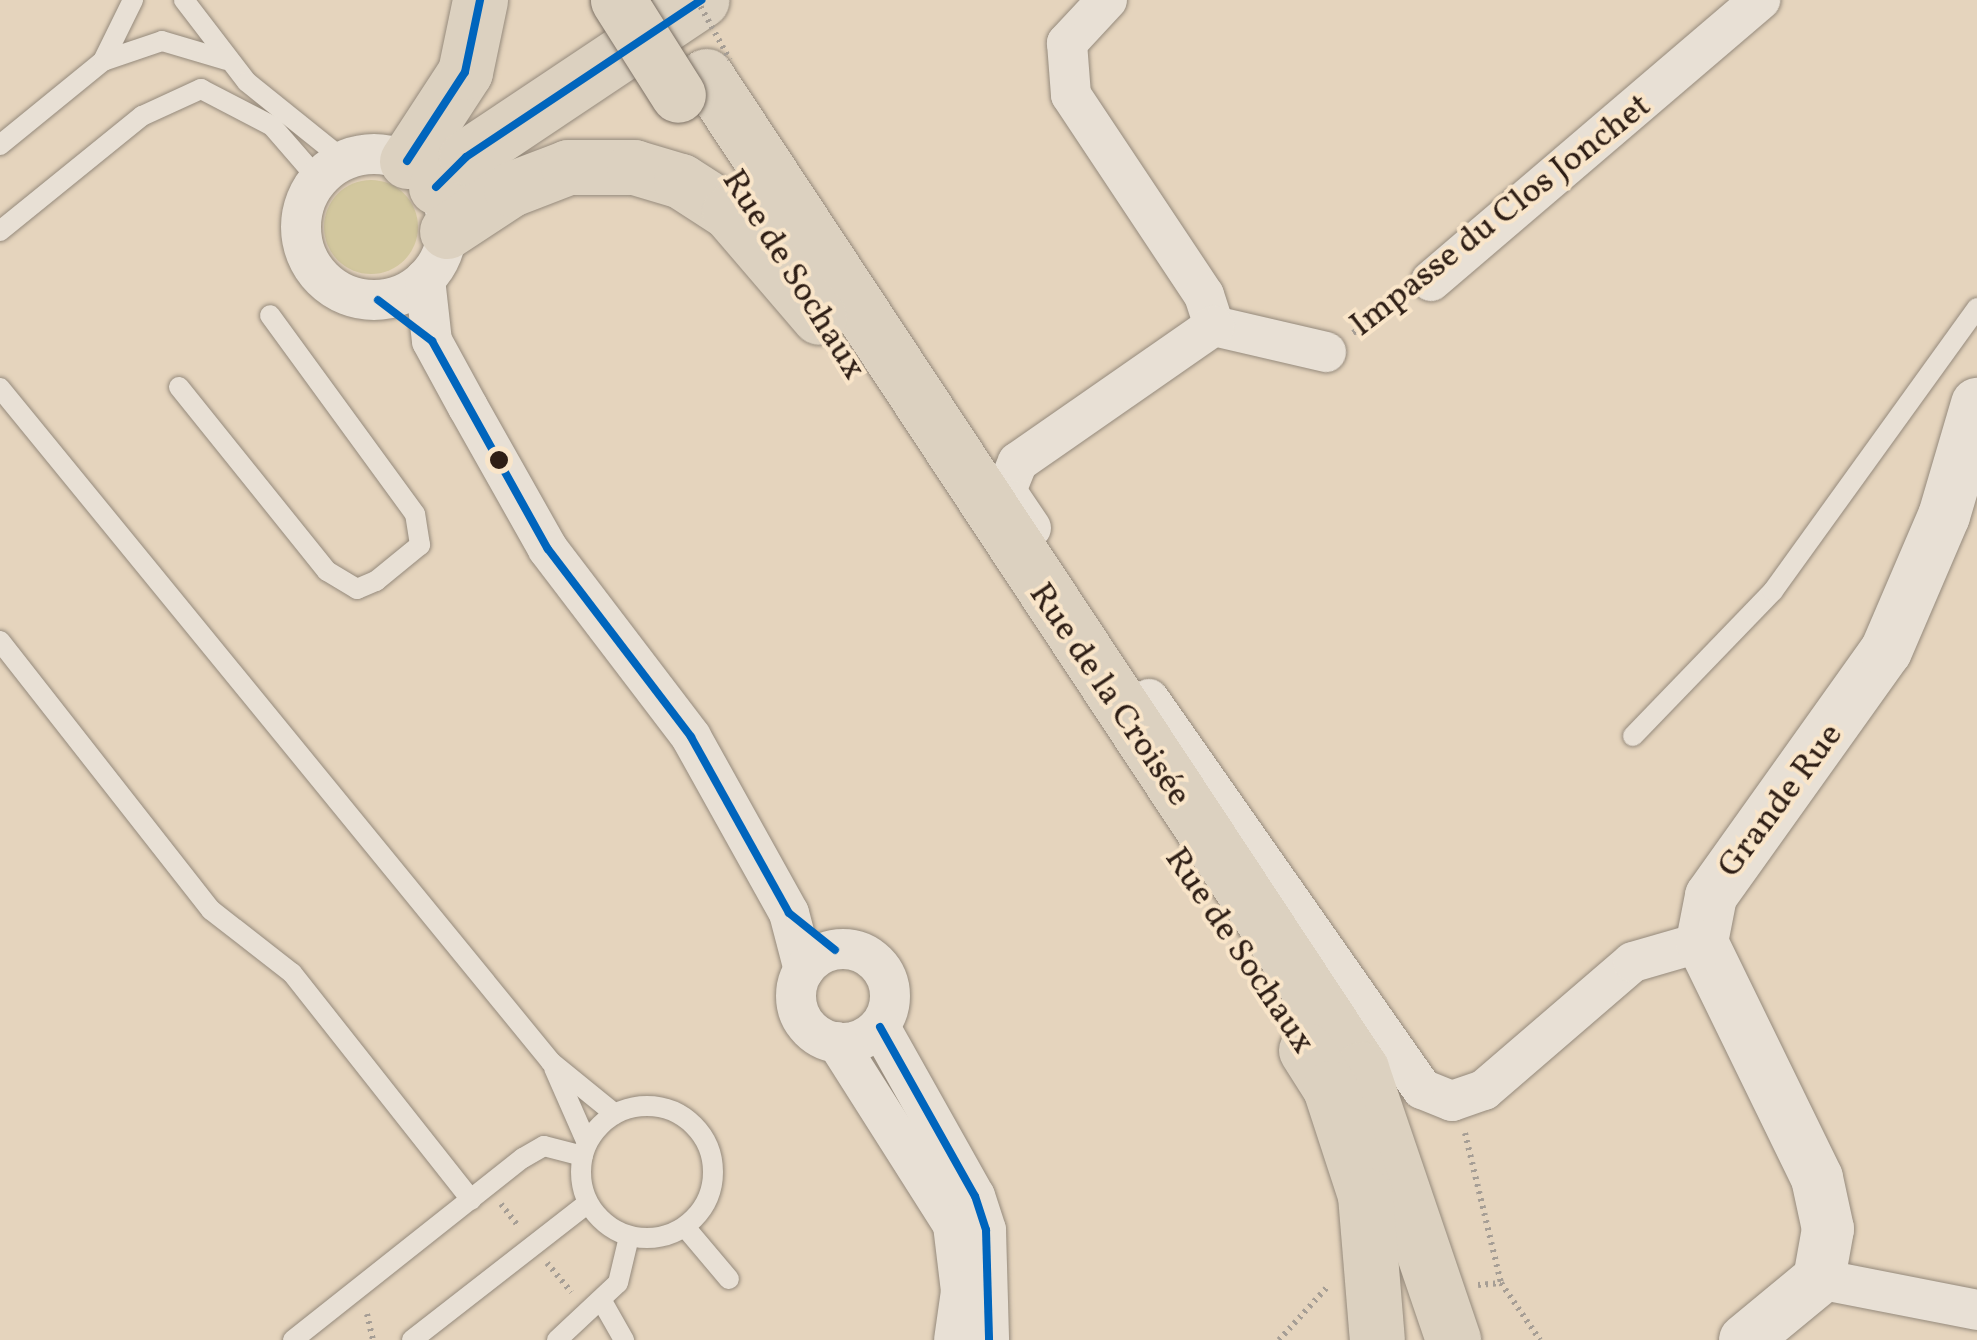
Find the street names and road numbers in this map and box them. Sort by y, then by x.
street label: Impasse du Clos Jonchet [1342,85,1660,347]
street label: Rue de Sochaux [712,162,874,388]
street label: Rue de la Croisée [1019,575,1199,815]
street label: Grande Rue [1709,716,1853,886]
street label: Rue de Sochaux [1155,840,1323,1062]

